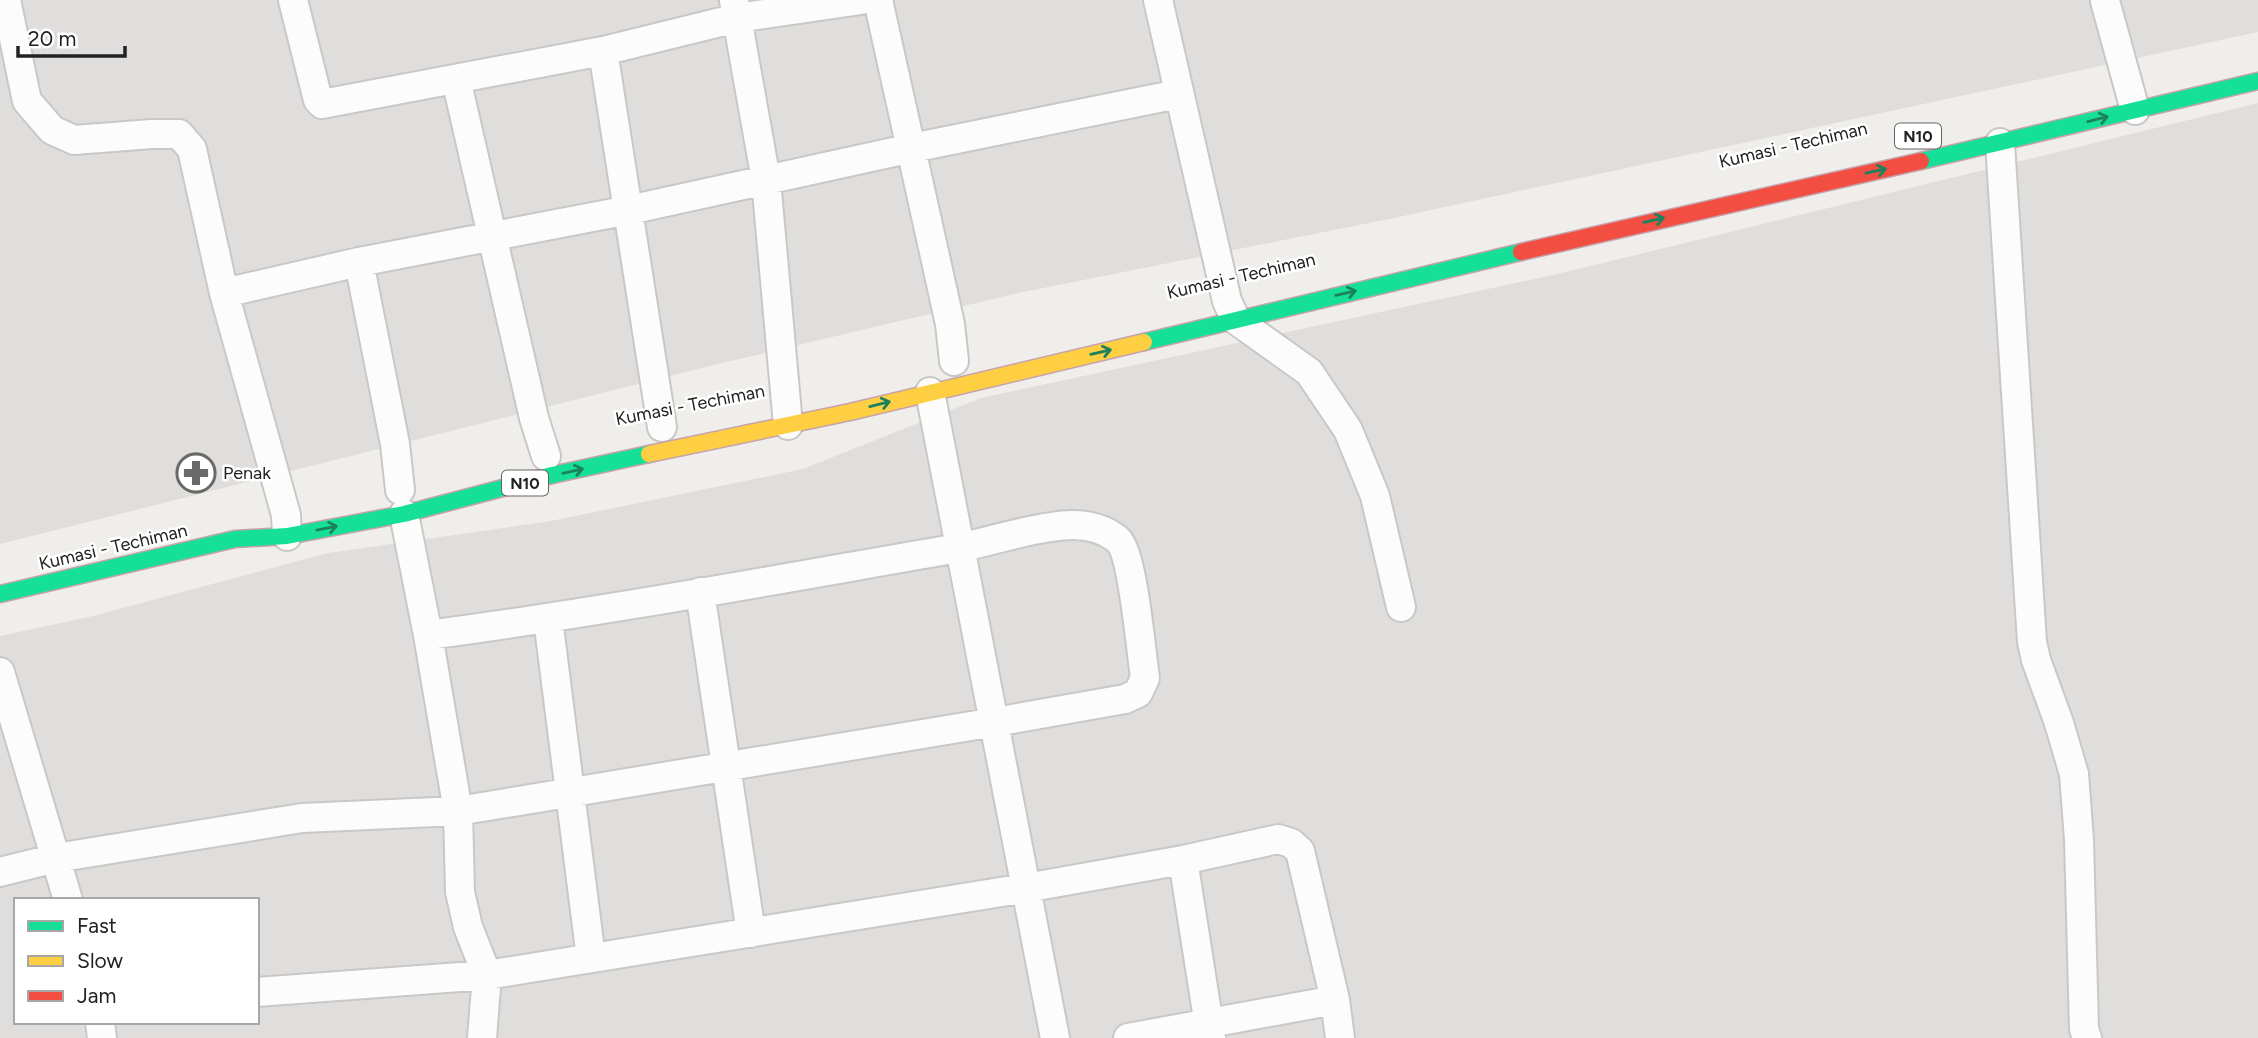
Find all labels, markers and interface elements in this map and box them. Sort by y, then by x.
scale bar [18,14,124,58]
text: 20 m [28,26,76,51]
one-way arrow [2086,112,2109,125]
street label: Kumasi - Techiman [1717,117,1869,173]
road number: N10 [1895,124,1941,148]
one-way arrow [1864,163,1887,177]
one-way arrow [1642,213,1665,226]
street label: Kumasi - Techiman [1165,248,1317,304]
one-way arrow [1334,286,1357,300]
one-way arrow [1090,345,1112,358]
street label: Kumasi - Techiman [613,380,767,430]
one-way arrow [868,397,891,410]
pharmacy icon: Penak [175,452,217,494]
place label: Penak [223,462,271,484]
one-way arrow [561,463,584,477]
road number: N10 [502,470,548,496]
street label: Kumasi - Techiman [37,519,189,575]
one-way arrow [315,521,338,535]
legend [14,898,259,1024]
text: Fast [77,913,117,938]
text: Slow [77,948,123,973]
text: Jam [77,983,116,1008]

